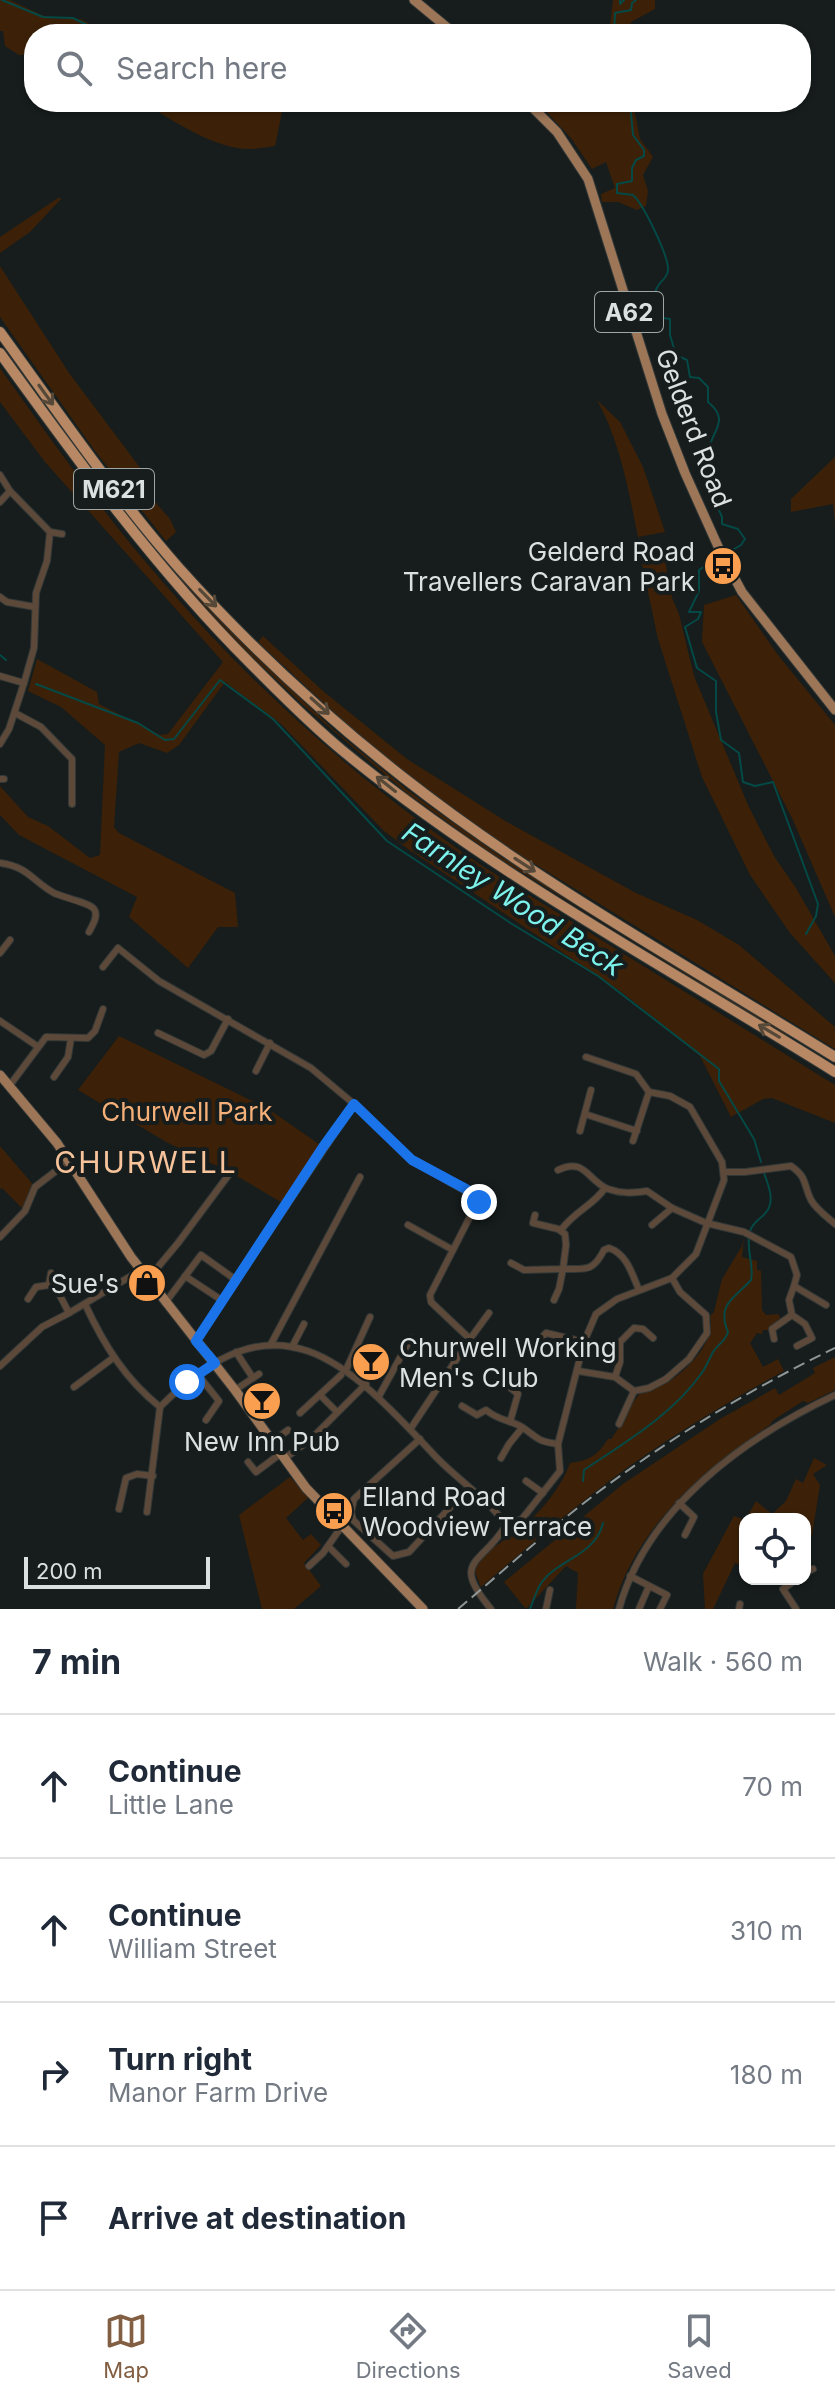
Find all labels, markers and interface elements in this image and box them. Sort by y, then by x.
search box [24,24,811,112]
icon: search [52,46,96,90]
text: Search here [116,50,288,86]
road number: A62 [595,292,663,332]
street label: Gelderd Road [650,344,738,512]
one-way arrow [38,384,54,406]
road number: M621 [74,469,154,509]
place label: Gelderd Road Travellers Caravan Park [403,536,695,597]
bus stop icon: Gelderd Road Travellers Caravan Park [702,545,744,587]
one-way arrow [198,588,217,607]
one-way arrow [309,697,329,715]
one-way arrow [375,776,397,793]
water label: Farnley Wood Beck [396,815,630,984]
one-way arrow [513,858,536,874]
one-way arrow [758,1023,781,1039]
park label: Churwell Park [101,1096,273,1127]
district label: CHURWELL [54,1144,238,1180]
route end [461,1184,497,1220]
shop icon: Sue's [126,1262,168,1304]
place label: Sue's [51,1268,119,1299]
place label: Churwell Working Men's Club [399,1332,617,1393]
bar icon: Churwell Working Men's Club [350,1341,392,1383]
route start [169,1364,205,1400]
bar icon: New Inn Pub [241,1380,283,1422]
place label: New Inn Pub [184,1426,340,1457]
place label: Elland Road Woodview Terrace [362,1481,592,1542]
bus stop icon: Elland Road Woodview Terrace [313,1490,355,1532]
map controls [739,1513,811,1585]
button: locate [739,1513,811,1585]
scale bar [24,1553,210,1589]
text: 200 m [36,1558,103,1584]
text: 7 min [32,1641,121,1682]
text: Walk · 560 m [643,1646,803,1677]
text: Continue [108,1753,242,1789]
icon: ahead [32,1764,76,1808]
text: 70 m [742,1771,803,1802]
text: Little Lane [108,1789,234,1820]
text: Continue [108,1897,242,1933]
icon: ahead [32,1908,76,1952]
text: 310 m [730,1915,803,1946]
text: William Street [108,1933,277,1964]
text: Turn right [108,2041,252,2077]
icon: right [32,2052,76,2096]
text: 180 m [730,2059,803,2090]
text: Manor Farm Drive [108,2077,328,2108]
icon: arrive [32,2196,76,2240]
text: Arrive at destination [108,2200,406,2236]
tab: Map [103,2309,149,2383]
tab: Directions [356,2309,461,2383]
tab: Saved [667,2309,732,2383]

